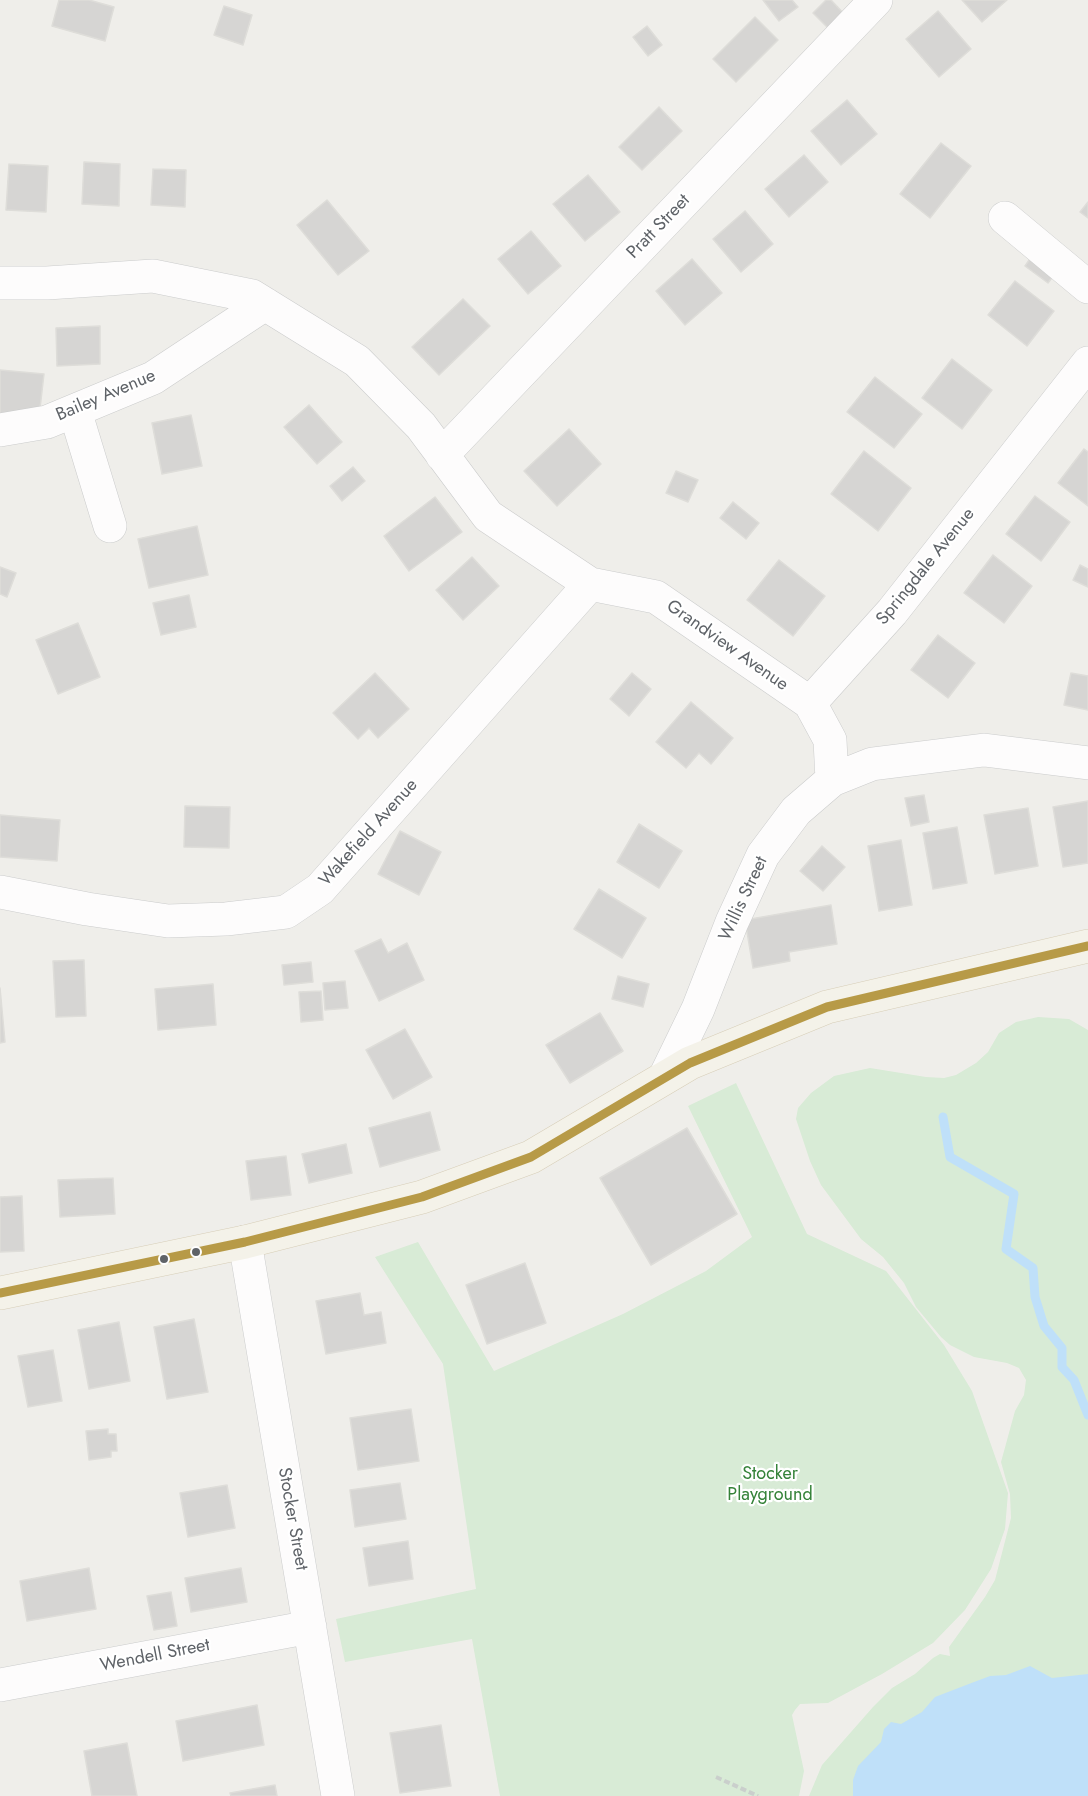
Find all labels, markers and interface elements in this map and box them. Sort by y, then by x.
street label: Pratt Street [623,190,695,264]
street label: Bailey Avenue [53,365,159,427]
street label: Springdale Avenue [872,504,980,630]
street label: Grandview Avenue [662,596,792,696]
street label: Wakefield Avenue [315,775,423,891]
street label: Willis Street [715,853,773,945]
unlabelled marker [190,1246,202,1258]
unlabelled marker [158,1253,170,1265]
park label: Stocker Playground [727,1464,813,1506]
street label: Stocker Street [272,1466,312,1572]
street label: Wendell Street [98,1635,212,1677]

